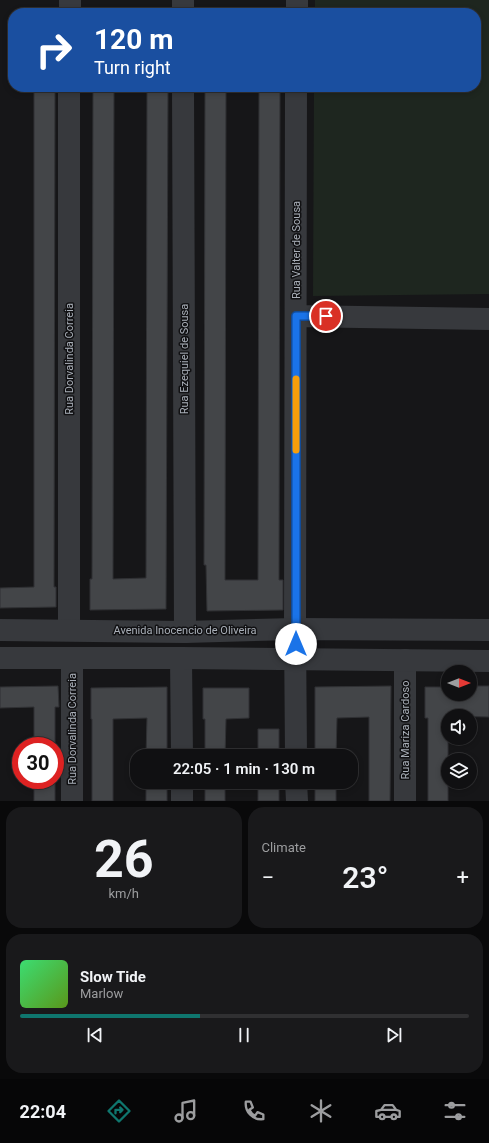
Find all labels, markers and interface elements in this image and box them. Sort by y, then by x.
text: 120 m [94,23,173,56]
icon: right [28,24,80,76]
text: Turn right [94,57,171,78]
street label: Rua Valter de Sousa [290,201,303,299]
pin [309,299,343,333]
street label: Rua Dorvalinda Correia [63,303,76,415]
street label: Rua Ezequiel de Sousa [178,304,191,414]
icon: arrive [315,305,337,327]
position arrow [275,623,317,665]
street label: Avenida Inocencio de Oliveira [113,624,257,637]
north arrow [441,665,477,701]
map controls [441,665,477,789]
street label: Rua Dorvalinda Correia [66,673,79,785]
street label: Rua Mariza Cardoso [399,681,412,779]
button: sound [441,709,477,745]
speed limit sign: 30 [12,737,64,789]
button: layers [441,753,477,789]
text: 22:05 · 1 min · 130 m [173,760,315,778]
text: 26 [94,829,154,890]
text: Climate [262,840,306,855]
text: 23° [342,860,388,895]
text: − [262,865,274,890]
text: + [457,865,469,890]
text: km/h [108,886,139,901]
text: Slow Tide [80,968,146,986]
text: Marlow [80,986,123,1001]
icon: previous [84,1024,106,1046]
icon: pause [233,1024,255,1046]
icon: next [383,1024,405,1046]
icon: directions [105,1097,133,1125]
icon: music [172,1097,200,1125]
icon: phone [240,1097,268,1125]
icon: climate [307,1097,335,1125]
icon: car [374,1097,402,1125]
icon: filters [441,1097,469,1125]
text: 22:04 [20,1101,66,1122]

